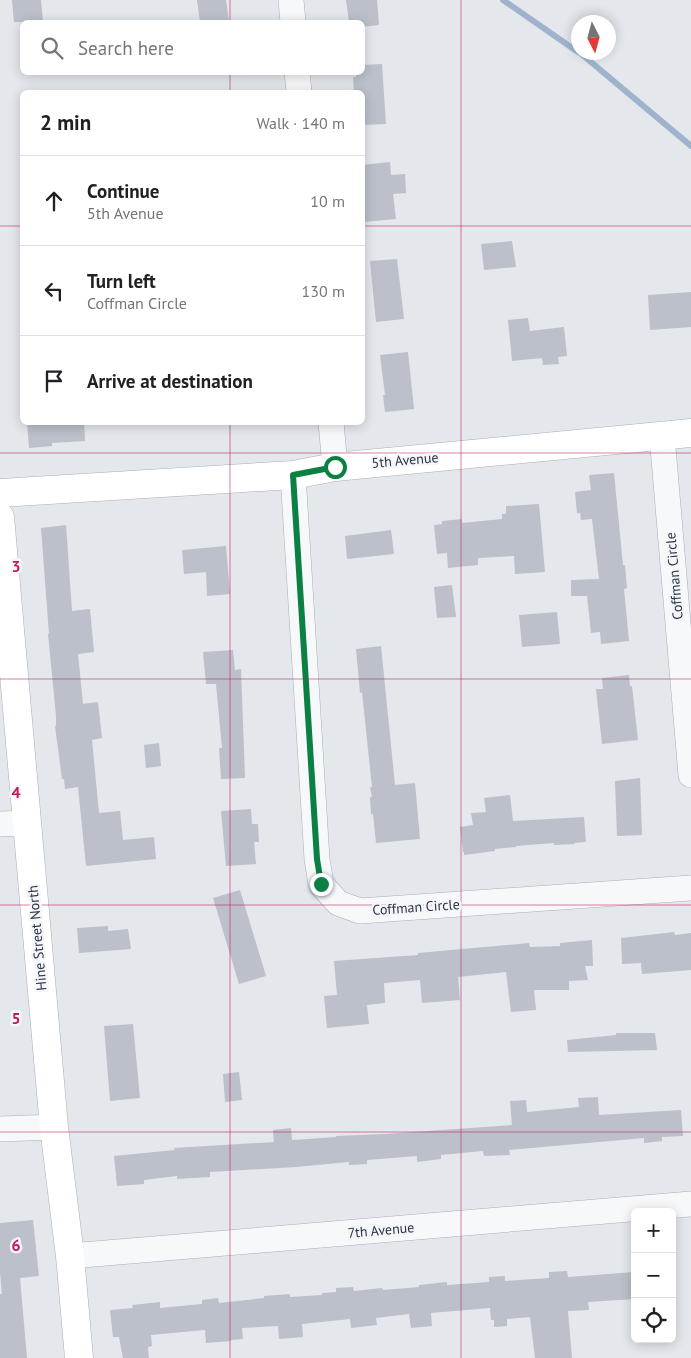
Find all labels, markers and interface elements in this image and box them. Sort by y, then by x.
north arrow [571,15,616,60]
search box [20,20,365,75]
icon: search [38,34,66,62]
text: Search here [78,36,174,60]
text: 2 min [40,109,91,136]
text: Walk · 140 m [256,113,345,133]
text: Continue [87,179,159,203]
icon: ahead [40,187,68,215]
text: 10 m [310,191,345,211]
text: 5th Avenue [87,203,164,223]
text: Turn left [87,269,156,293]
icon: left [40,277,68,305]
text: 130 m [302,281,345,301]
text: Coffman Circle [87,293,187,313]
icon: arrive [40,367,68,395]
text: Arrive at destination [87,369,253,393]
street label: 5th Avenue [371,448,439,472]
route start [324,456,347,479]
street label: Coffman Circle [661,532,687,620]
text: 3 [11,556,21,576]
text: 4 [11,782,21,802]
route end [310,873,333,896]
street label: Hine Street North [23,885,51,991]
street label: Coffman Circle [372,895,460,919]
text: 5 [11,1008,21,1028]
map controls [631,1208,676,1343]
button: + [631,1208,676,1253]
street label: 7th Avenue [347,1218,415,1242]
text: 6 [11,1235,21,1255]
button: − [631,1253,676,1298]
button: locate [631,1298,676,1343]

